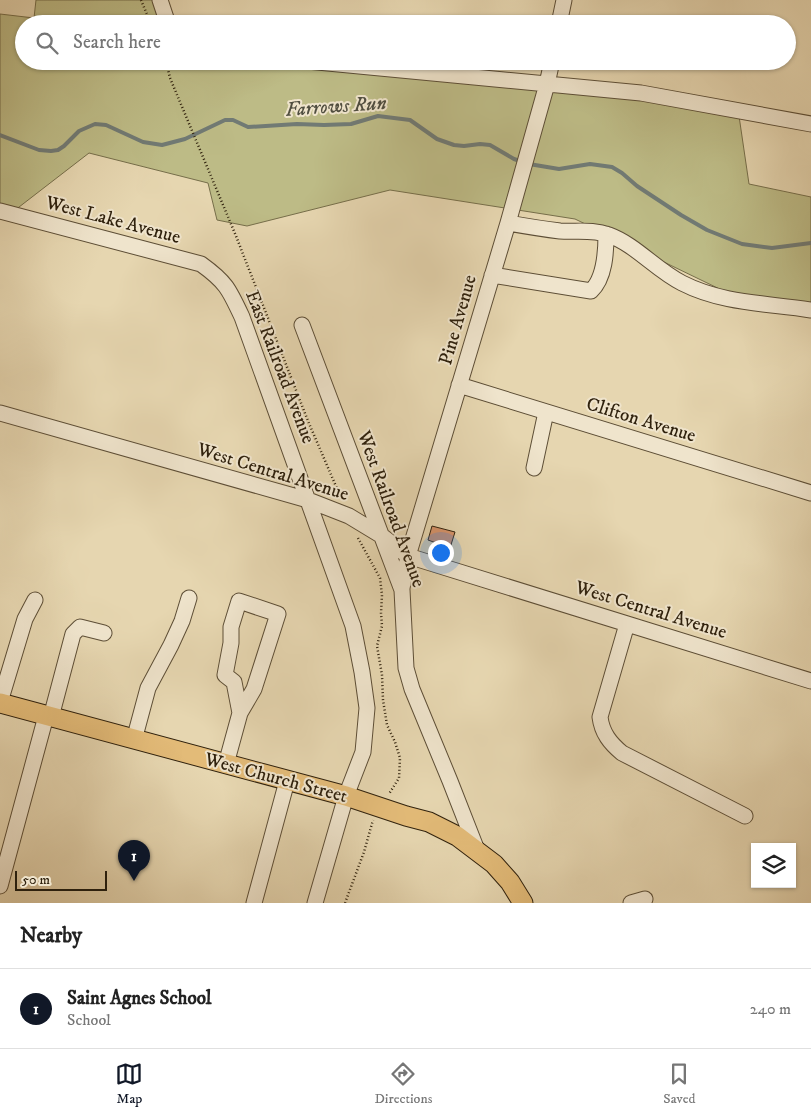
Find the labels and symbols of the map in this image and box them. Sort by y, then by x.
water label: Farrows Run [285,91,387,123]
street label: West Lake Avenue [42,191,183,249]
street label: Pine Avenue [434,272,482,368]
street label: East Railroad Avenue [240,287,320,447]
street label: Clifton Avenue [583,392,699,448]
street label: West Railroad Avenue [352,427,430,591]
street label: West Central Avenue [194,438,352,506]
your location [428,540,454,566]
street label: West Central Avenue [572,576,730,644]
street label: West Church Street [201,748,350,808]
pin: 1 [118,840,150,881]
scale bar [15,868,108,891]

